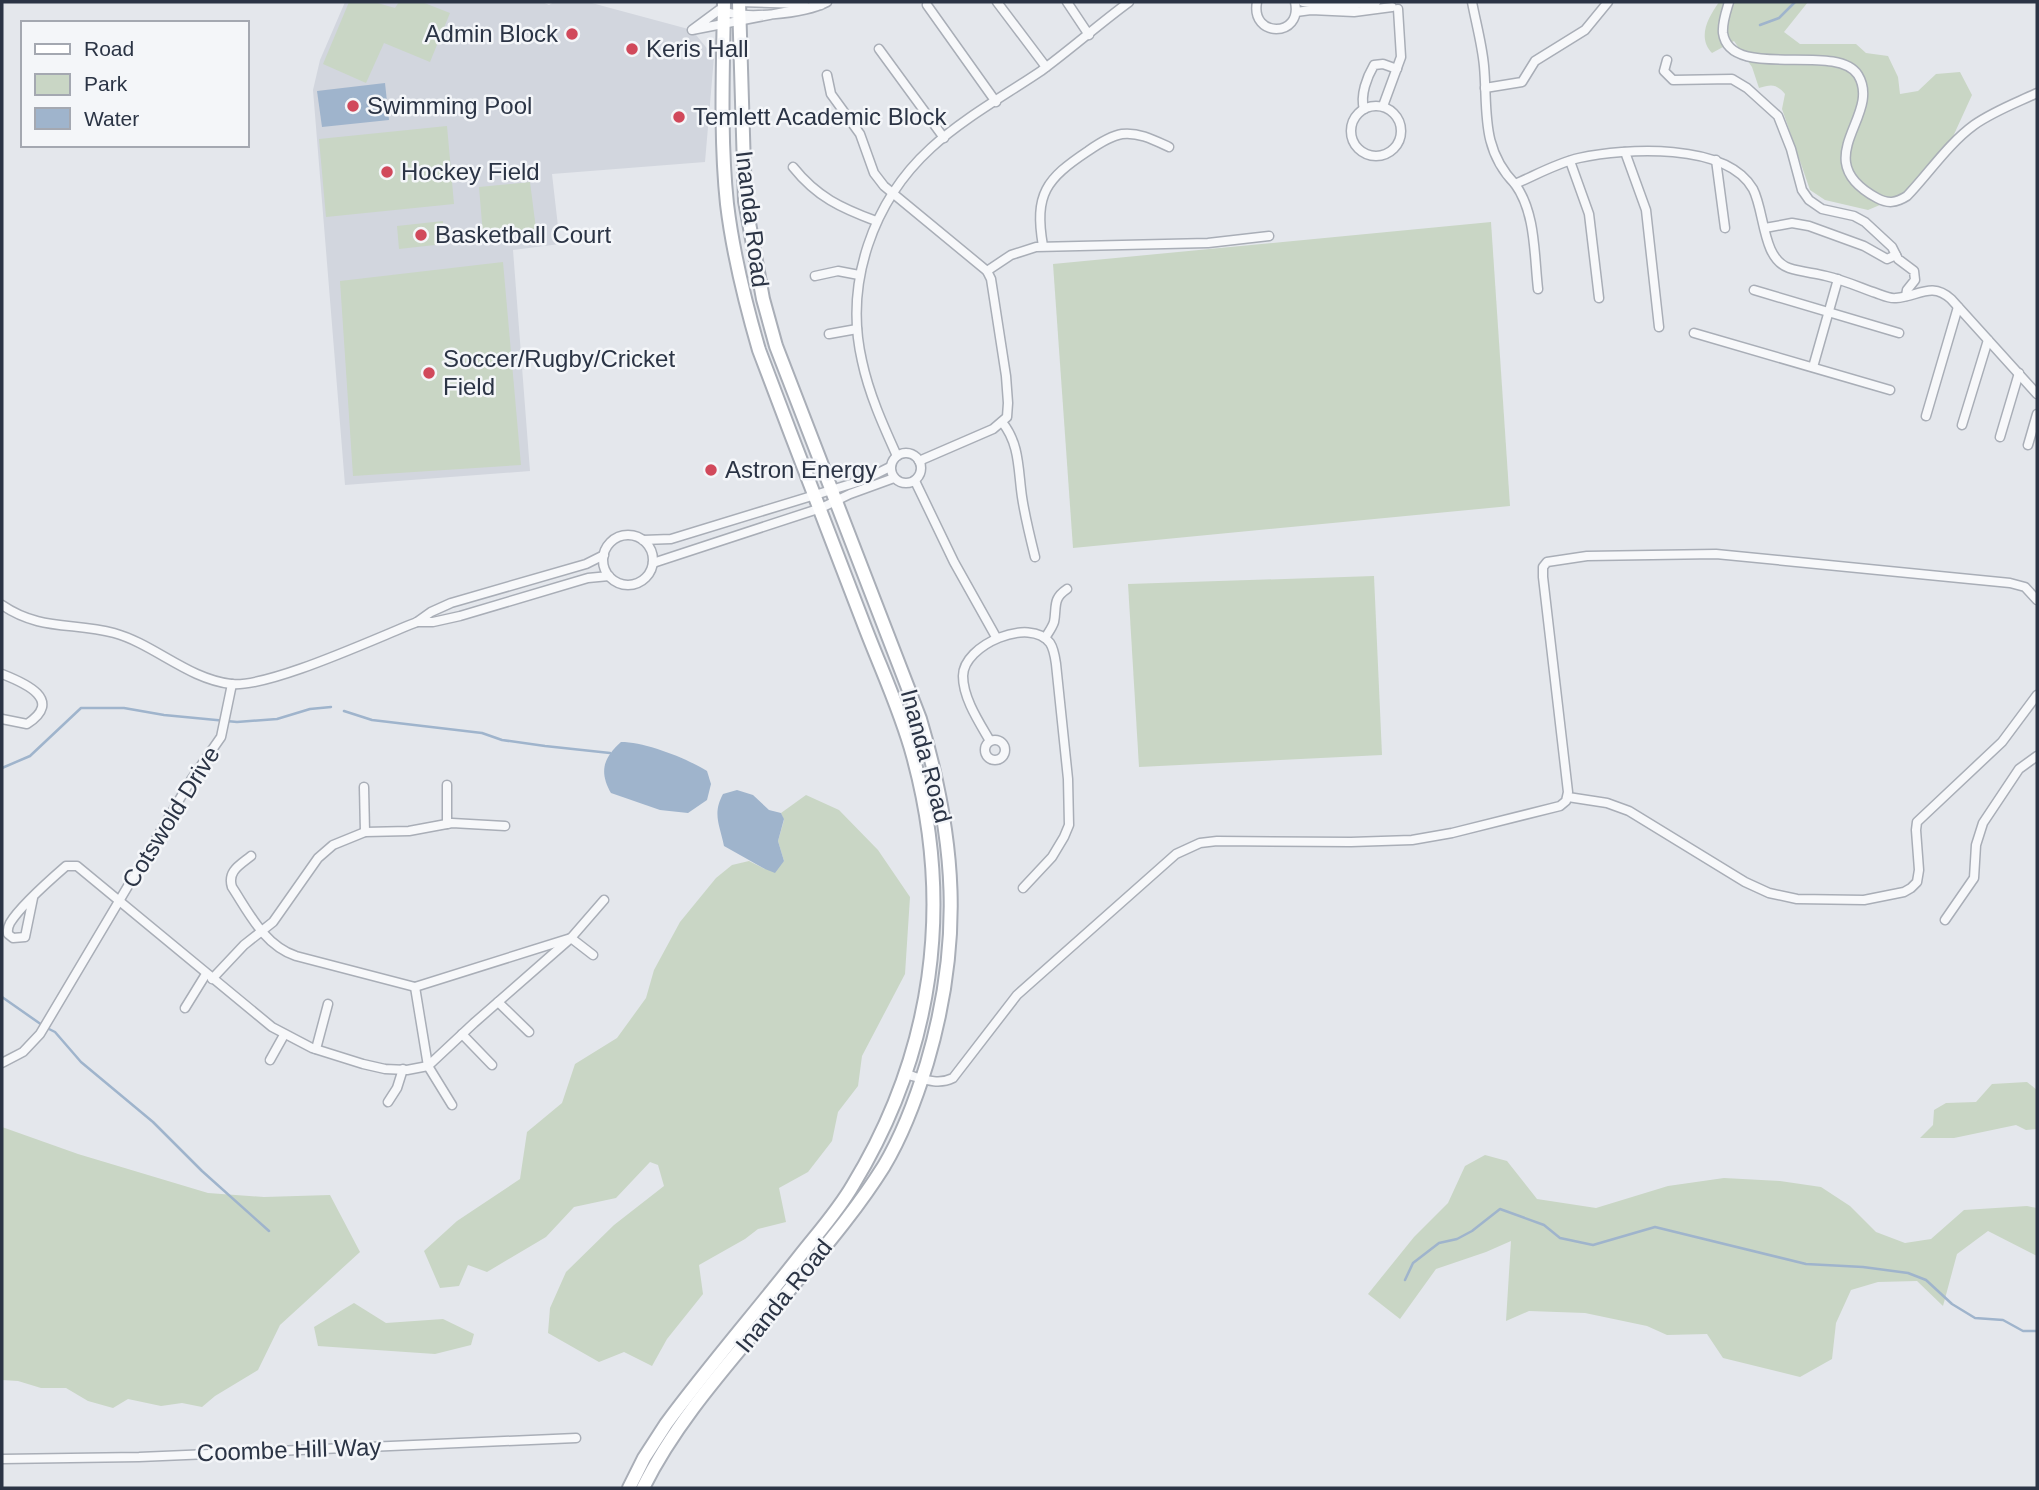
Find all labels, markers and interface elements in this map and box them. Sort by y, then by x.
place label: Admin Block [425,20,559,47]
legend [21,21,248,147]
marker: Admin Block [564,26,580,42]
place label: Keris Hall [646,35,749,62]
text: Road [84,37,134,60]
marker: Keris Hall [624,41,640,57]
text: Park [84,72,128,95]
place label: Swimming Pool [367,92,532,119]
marker: Swimming Pool [345,98,361,114]
place label: Temlett Academic Block [693,103,947,130]
text: Water [84,107,139,130]
marker: Temlett Academic Block [671,109,687,125]
street label: Inanda Road [731,149,774,289]
place label: Hockey Field [401,158,540,185]
marker: Hockey Field [379,164,395,180]
place label: Basketball Court [435,221,611,248]
marker: Basketball Court [413,227,429,243]
place label: Soccer/Rugby/Cricket Field [443,345,675,400]
marker: Soccer/Rugby/Cricket Field [421,365,437,381]
place label: Astron Energy [725,456,877,483]
marker: Astron Energy [703,462,719,478]
street label: Inanda Road [896,686,957,826]
street label: Cotswold Drive [116,741,225,892]
street label: Inanda Road [730,1234,837,1358]
street label: Coombe Hill Way [196,1433,382,1466]

